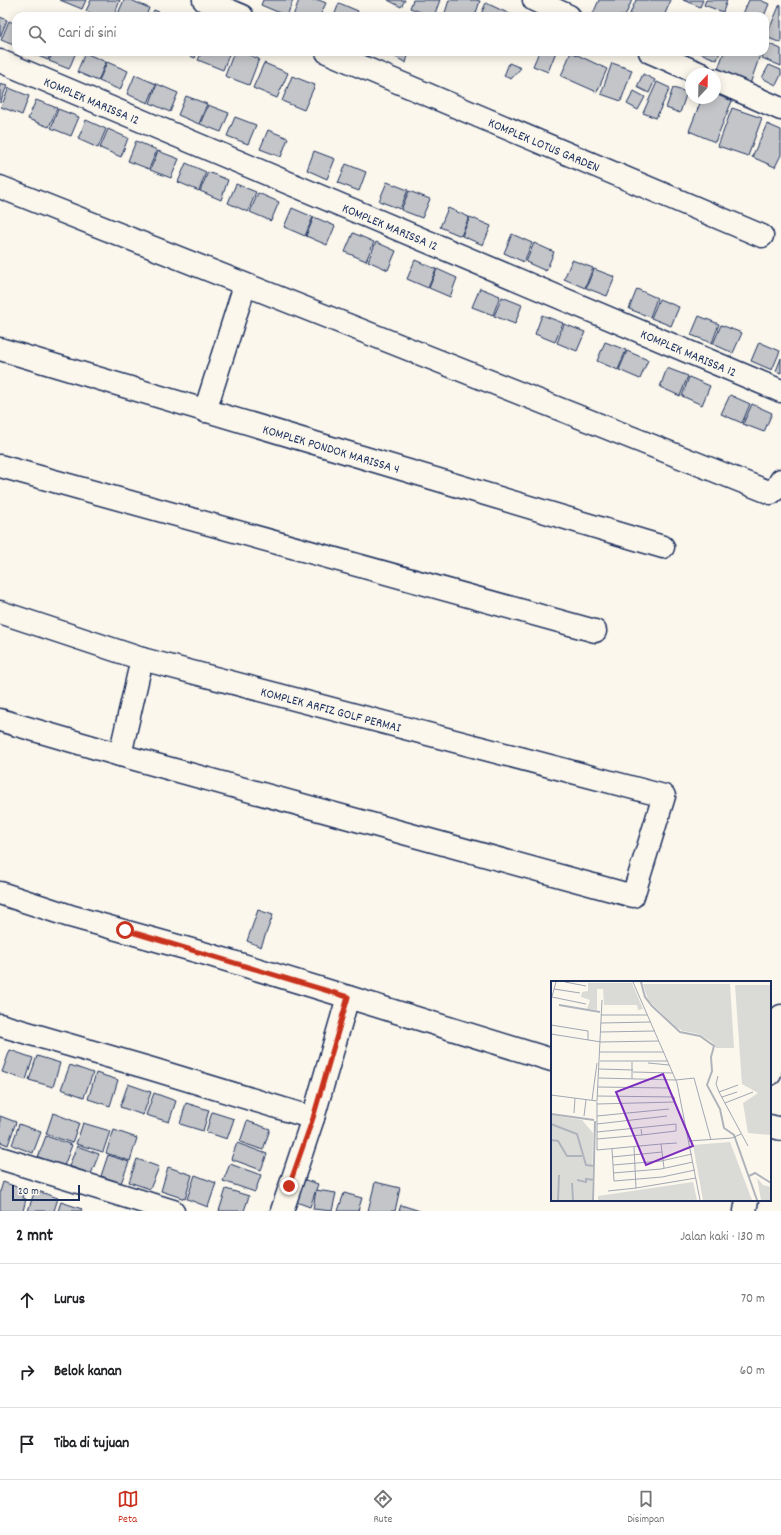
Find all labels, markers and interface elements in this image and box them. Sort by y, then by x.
search box [12,12,769,56]
icon: search [26,23,48,45]
text: Cari di sini [58,23,116,45]
north arrow [685,68,721,104]
street label: KOMPLEK MARISSA 12 [40,74,142,131]
street label: KOMPLEK LOTUS GARDEN [485,114,602,178]
street label: KOMPLEK MARISSA 12 [339,200,440,257]
street label: KOMPLEK MARISSA 12 [637,326,739,383]
street label: KOMPLEK PONDOK MARISSA 4 [260,421,402,480]
street label: KOMPLEK ARFIZ GOLF PERMAI [258,684,403,739]
route start [116,921,134,939]
inset map [551,981,771,1201]
route end [280,1177,298,1195]
scale bar [12,1183,80,1202]
text: 20 m [18,1184,39,1200]
text: 2 mnt [16,1225,53,1249]
text: Jalan kaki · 130 m [680,1228,765,1247]
icon: ahead [16,1289,38,1311]
text: Lurus [54,1289,85,1311]
text: 70 m [741,1290,765,1309]
icon: right [16,1361,38,1383]
text: Belok kanan [54,1361,122,1383]
text: 60 m [740,1362,765,1381]
icon: arrive [16,1433,38,1455]
text: Tiba di tujuan [54,1433,129,1455]
tab: Peta [117,1488,139,1528]
tab: Rute [372,1488,394,1528]
tab: Disimpan [627,1488,664,1528]

